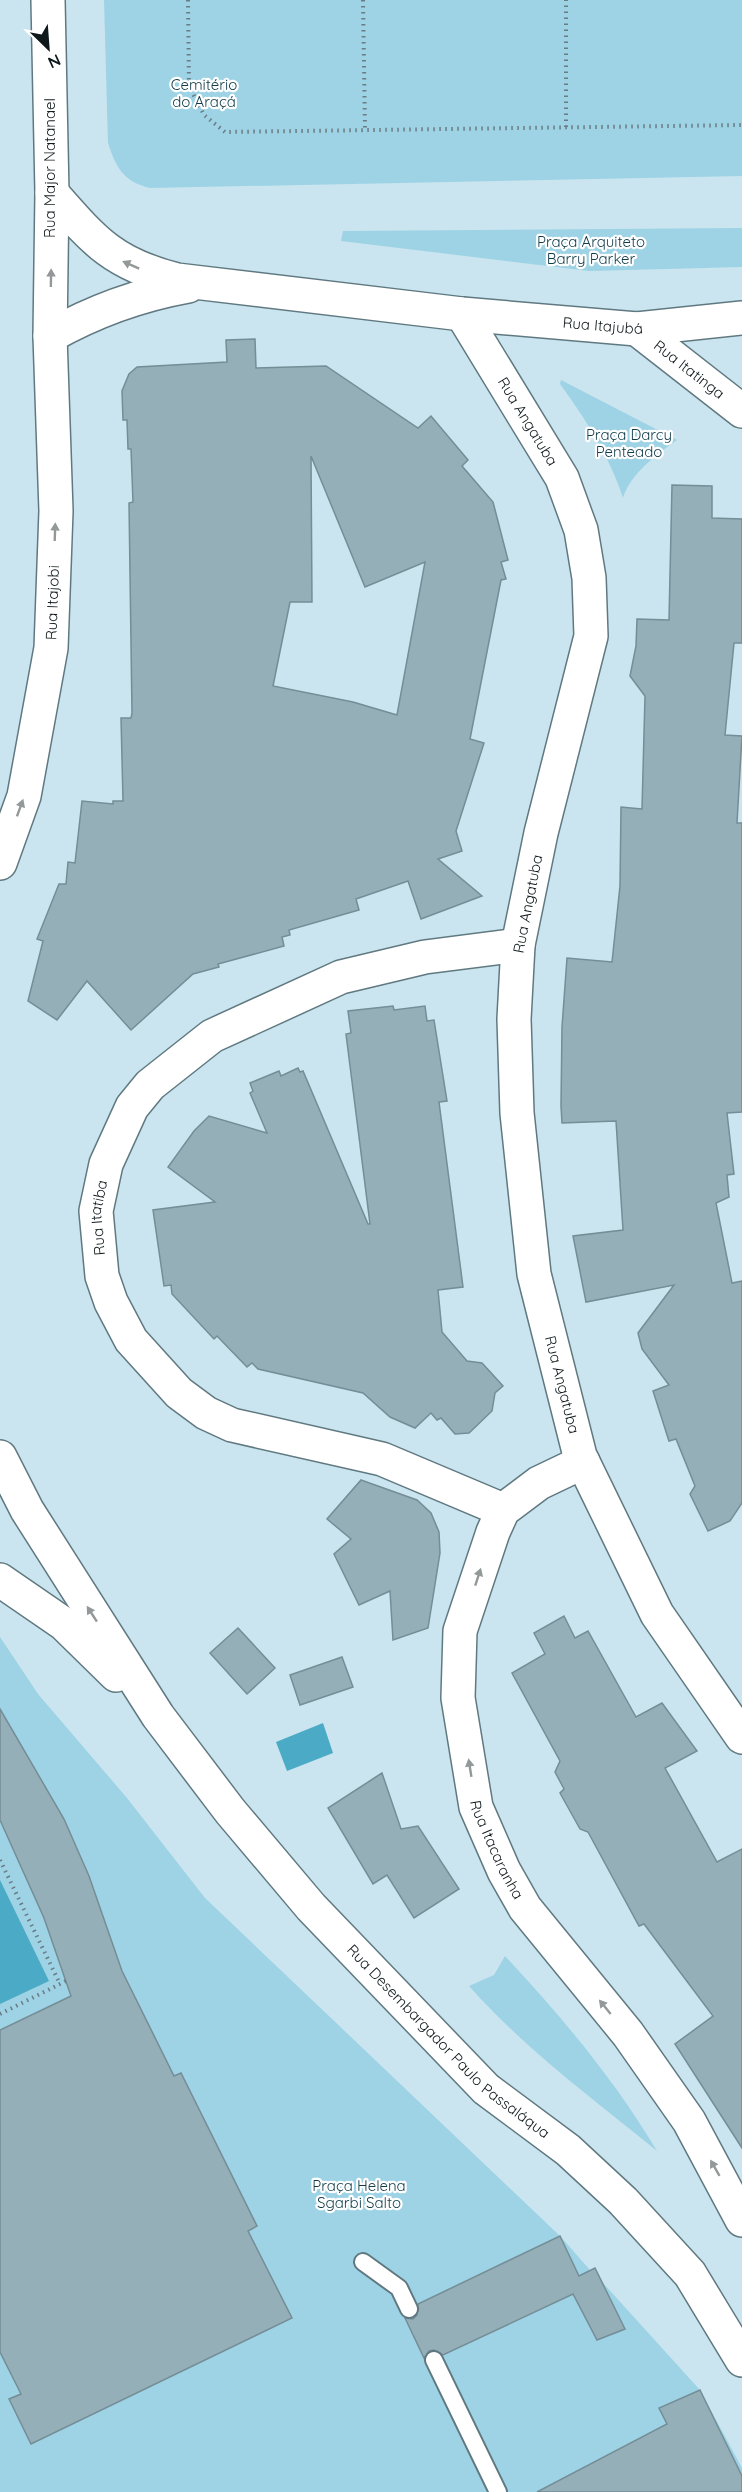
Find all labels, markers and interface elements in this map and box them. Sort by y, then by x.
north arrow [18,18,78,78]
text: N [45,50,64,73]
park label: Cemitério do Araçá [171,75,237,111]
street label: Rua Major Natanael [40,98,59,238]
park label: Praça Arquiteto Barry Parker [537,232,645,268]
one-way arrow [121,260,139,270]
one-way arrow [46,268,55,287]
street label: Rua Itajubá [562,313,644,338]
street label: Rua Itatinga [650,336,729,403]
street label: Rua Angatuba [494,374,562,469]
park label: Praça Darcy Penteado [586,425,672,461]
one-way arrow [50,522,60,541]
street label: Rua Itajobi [41,565,63,640]
one-way arrow [15,798,25,816]
street label: Rua Angatuba [509,853,546,955]
street label: Rua Itatiba [85,1178,111,1256]
street label: Rua Angatuba [541,1334,584,1436]
one-way arrow [474,1568,483,1586]
one-way arrow [87,1606,98,1622]
one-way arrow [465,1759,474,1778]
street label: Rua Itacaranha [466,1799,528,1902]
street label: Rua Desembargador Paulo Passaláqua [343,1940,554,2142]
one-way arrow [599,1999,612,2015]
one-way arrow [710,2160,721,2176]
park label: Praça Helena Sgarbi Salto [312,2176,406,2212]

